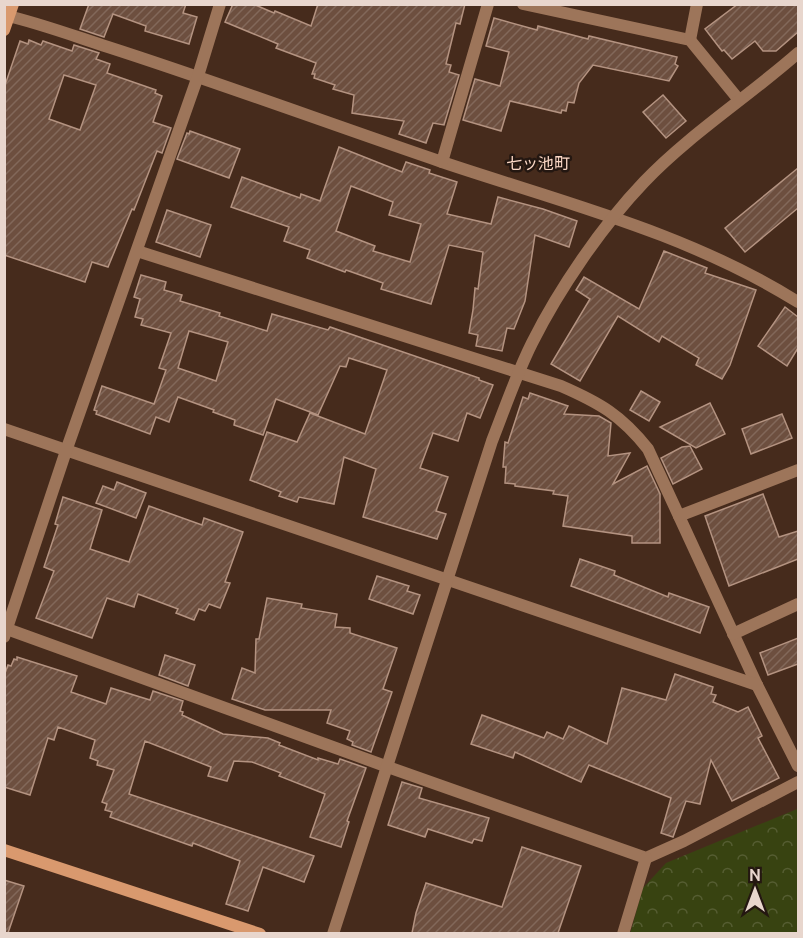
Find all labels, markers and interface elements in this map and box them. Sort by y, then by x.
district label: 七ッ池町 [506,154,570,172]
north arrow [725,860,785,920]
text: N [749,866,761,884]

